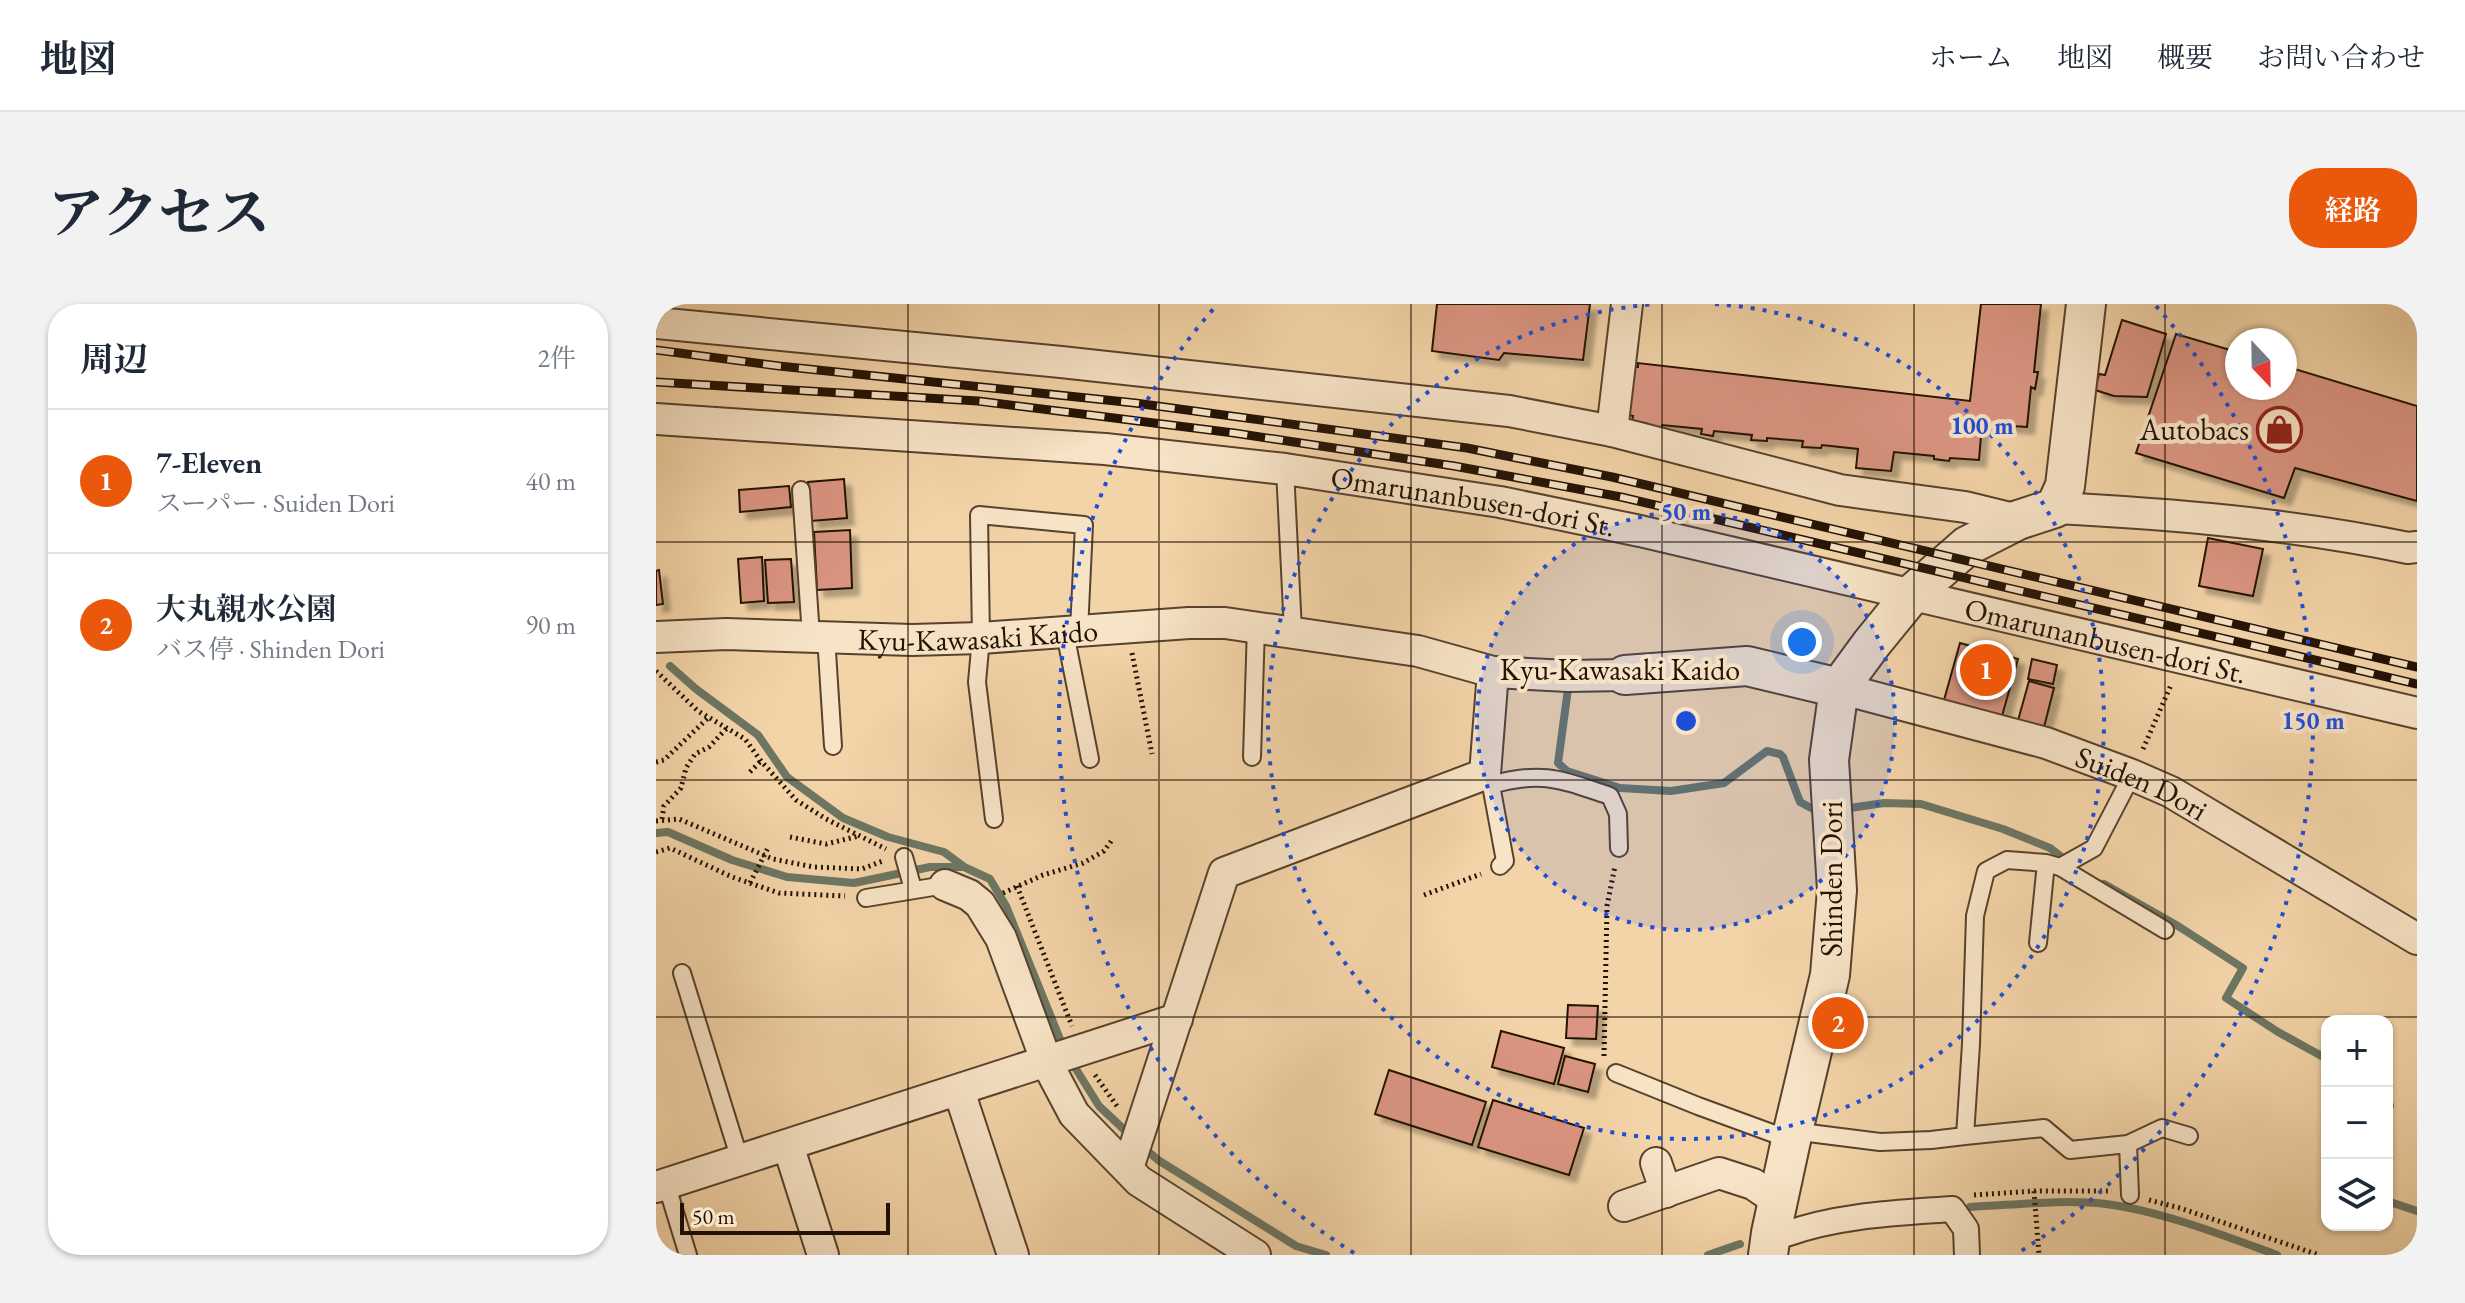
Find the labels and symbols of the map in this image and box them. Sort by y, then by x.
north arrow [2225,328,2297,400]
shop icon: Autobacs [2256,405,2304,453]
text: 100 m [1950,410,2014,441]
place label: Autobacs [2138,410,2249,449]
street label: Omarunanbusen-dori St. [1328,457,1619,545]
text: 50 m [1661,496,1711,527]
street label: Omarunanbusen-dori St. [1961,588,2251,692]
street label: Kyu-Kawasaki Kaido [857,610,1099,660]
your location [1782,622,1822,662]
pin: 1 [1960,640,2012,700]
street label: Kyu-Kawasaki Kaido [1500,650,1740,689]
text: 150 m [2281,705,2345,736]
centre of rings [1672,707,1700,735]
street label: Suiden Dori [2071,736,2215,829]
street label: Shinden Dori [1812,801,1851,957]
pin: 2 [1812,993,1864,1053]
scale bar [680,1199,890,1235]

